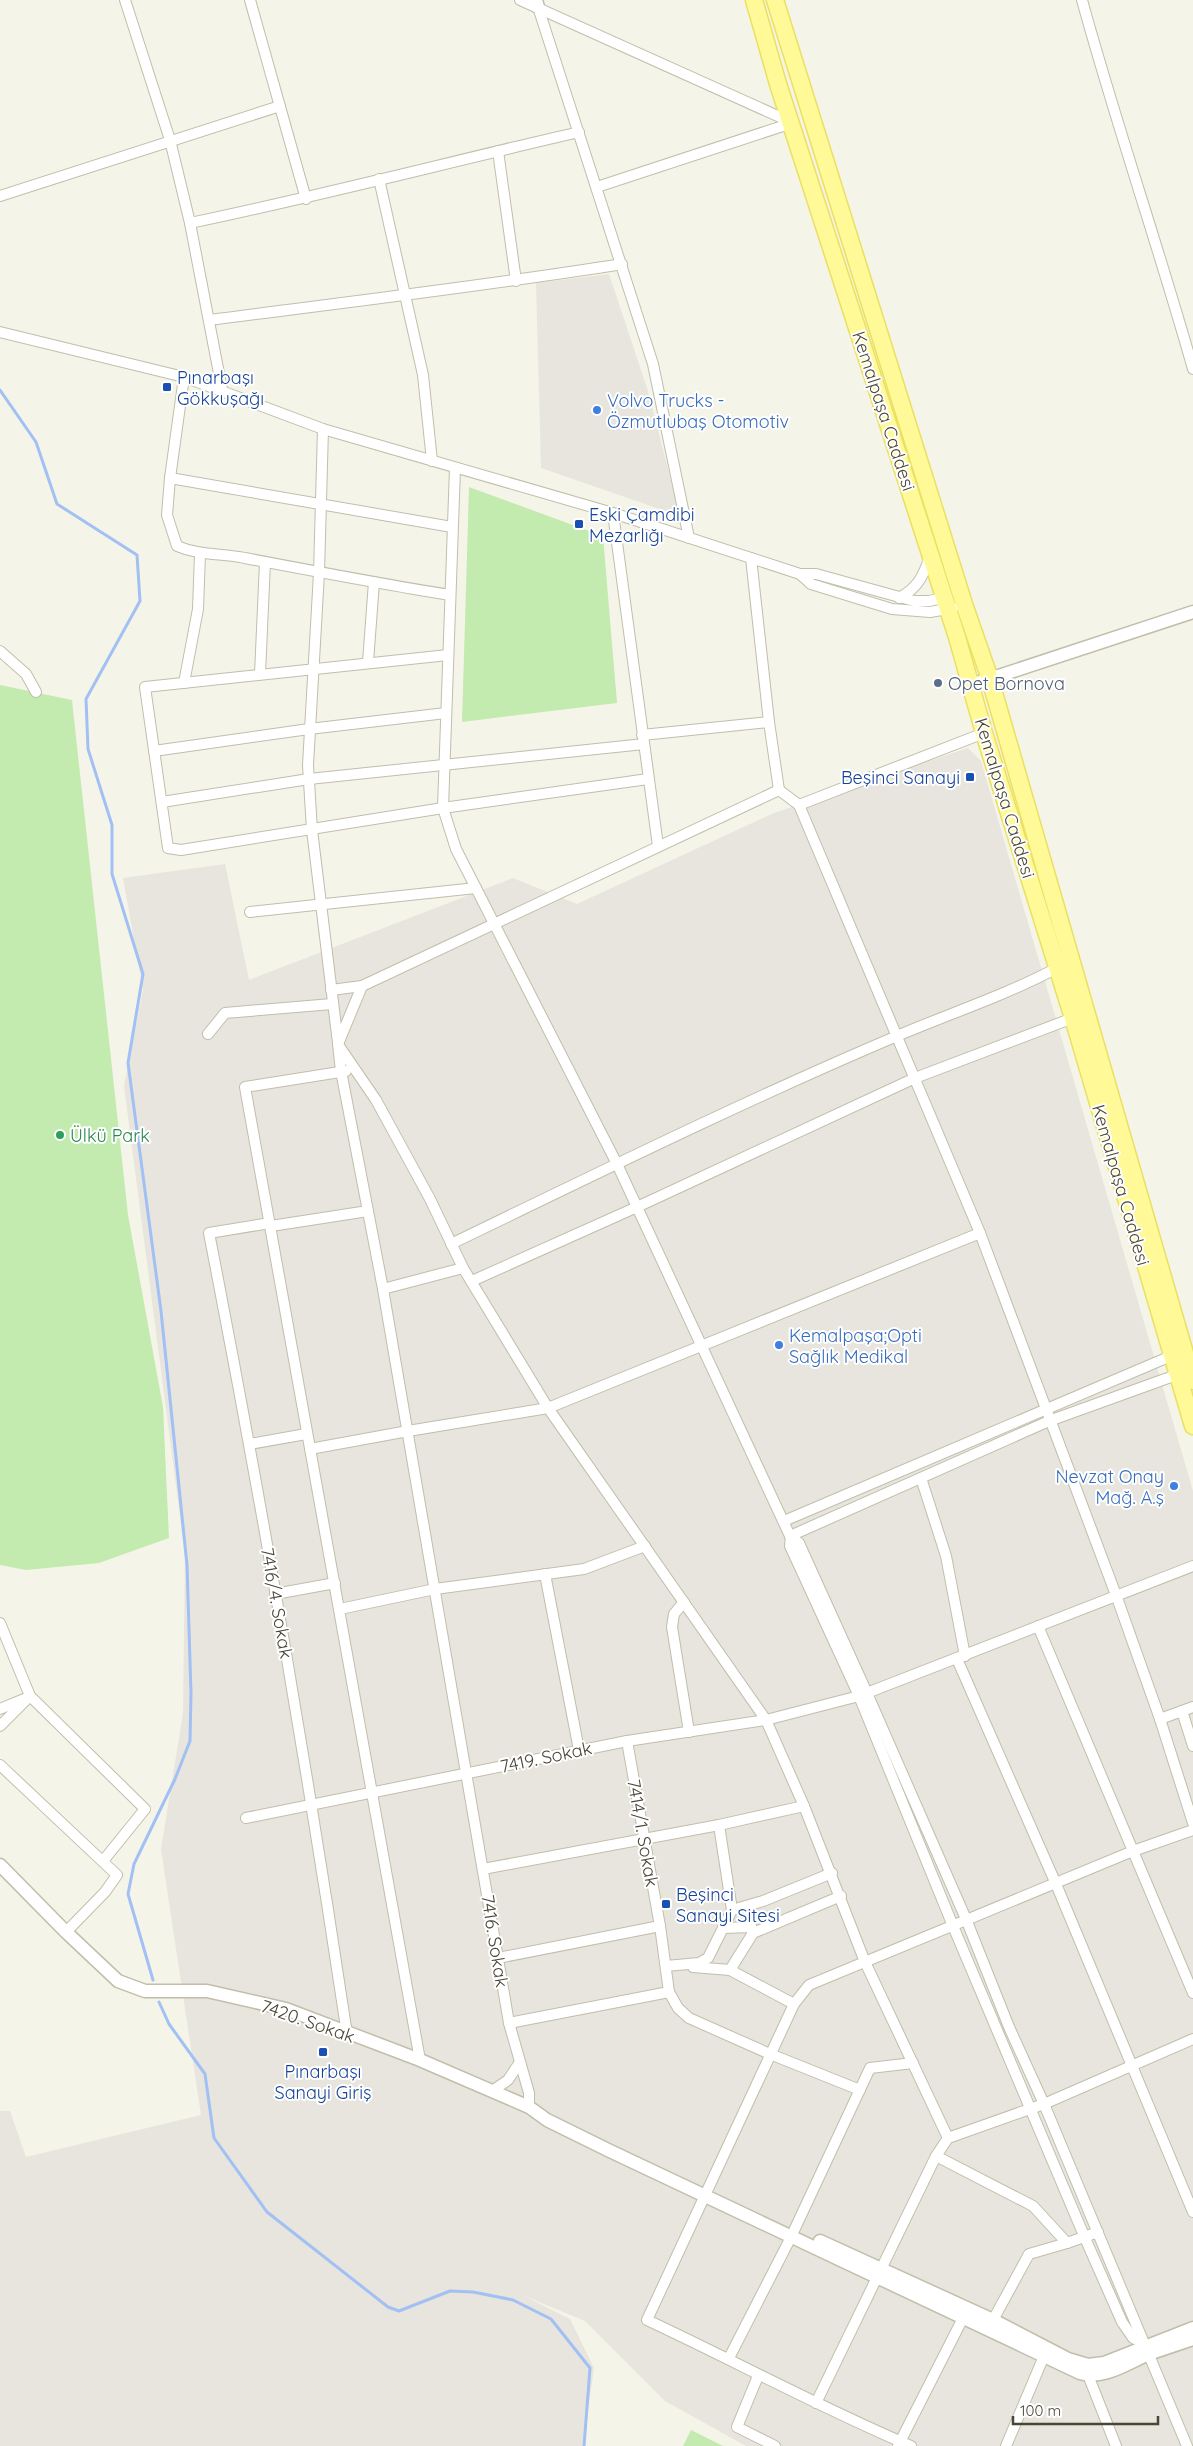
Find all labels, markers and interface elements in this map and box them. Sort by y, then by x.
street label: Kemalpaşa Caddesi [847,328,921,494]
place label: Pınarbaşı Gökkuşağı [177,366,264,410]
marker: Pınarbaşı Gökkuşağı [161,381,173,393]
place label: Volvo Trucks - Özmutlubaş Otomotiv [607,389,789,433]
marker: Volvo Trucks - Özmutlubaş Otomotiv [591,404,603,416]
place label: Eski Çamdibi Mezarlığı [589,503,695,547]
marker: Eski Çamdibi Mezarlığı [573,518,585,530]
place label: Opet Bornova [948,672,1065,695]
marker: Opet Bornova [932,677,944,689]
street label: Kemalpaşa Caddesi [970,715,1040,881]
place label: Beşinci Sanayi [841,766,960,789]
marker: Beşinci Sanayi [964,771,976,783]
street label: Kemalpaşa Caddesi [1087,1102,1155,1268]
place label: Ülkü Park [70,1124,150,1147]
marker: Ülkü Park [54,1129,66,1141]
place label: Kemalpaşa;Opti Sağlık Medikal [789,1324,922,1368]
marker: Kemalpaşa;Opti Sağlık Medikal [773,1339,785,1351]
place label: Nevzat Onay Mağ. A.ş [1055,1465,1164,1509]
marker: Nevzat Onay Mağ. A.ş [1168,1480,1180,1492]
street label: 7416/4. Sokak [256,1546,298,1660]
street label: 7419. Sokak [498,1736,594,1778]
street label: 7414/1. Sokak [622,1777,664,1889]
place label: Beşinci Sanayi Sitesi [676,1883,780,1927]
street label: 7416. Sokak [476,1893,514,1989]
marker: Beşinci Sanayi Sitesi [660,1898,672,1910]
street label: 7420. Sokak [258,1994,358,2048]
marker: Pınarbaşı Sanayi Giriş [317,2046,329,2058]
place label: Pınarbaşı Sanayi Giriş [275,2060,371,2104]
scale bar [1013,2394,1158,2426]
text: 100 m [1020,2401,1061,2420]

